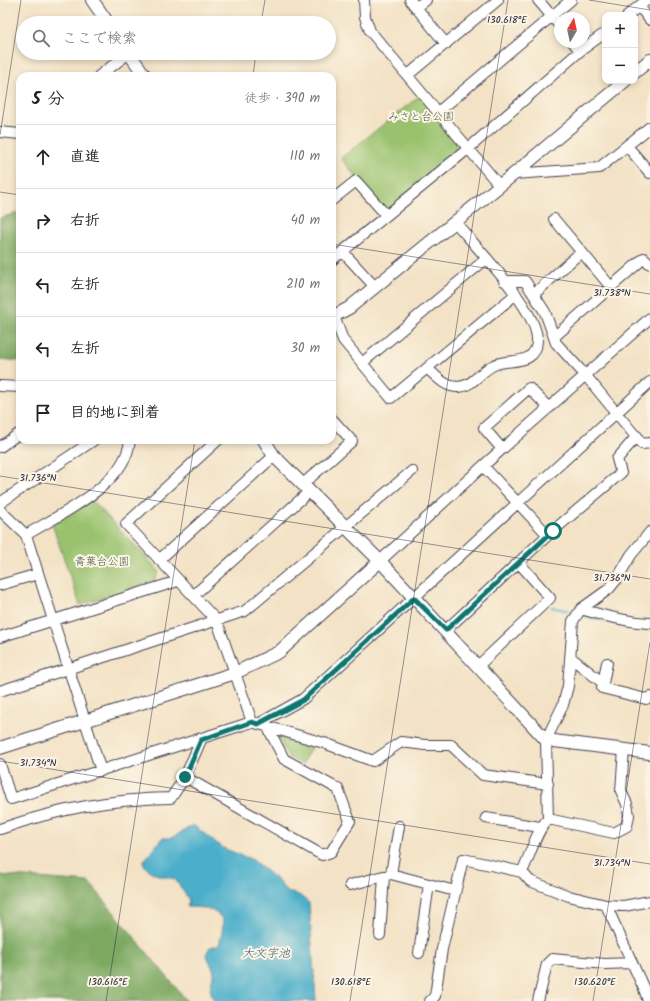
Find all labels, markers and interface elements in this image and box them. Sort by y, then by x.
text: 130.618°E [487,12,528,28]
north arrow [554,12,590,48]
map controls [602,12,638,84]
button: + [602,12,638,48]
search box [16,16,336,60]
icon: search [30,27,52,49]
text: ここで検索 [62,27,137,51]
button: − [602,48,638,84]
text: 5 分 [32,86,64,113]
text: 徒歩 · 390 m [245,88,320,109]
park label: みさと台公園 [388,108,454,126]
text: 直進 [70,145,100,169]
icon: ahead [32,146,54,168]
text: 110 m [290,146,320,167]
text: 右折 [70,209,100,233]
icon: right [32,210,54,232]
text: 40 m [291,210,320,231]
text: 左折 [70,273,100,297]
icon: left [32,274,54,296]
text: 210 m [286,274,320,295]
text: 31.738°N [593,285,631,301]
text: 左折 [70,337,100,361]
icon: left [32,338,54,360]
text: 30 m [291,338,320,359]
text: 目的地に到着 [70,401,160,425]
icon: arrive [32,402,54,424]
text: 31.736°N [19,470,57,486]
route start [544,522,562,540]
park label: 青葉台公園 [75,553,130,571]
text: 31.736°N [593,570,631,586]
text: 31.734°N [19,755,57,771]
route end [176,768,194,786]
text: 31.734°N [593,855,631,871]
water label: 大文字池 [242,944,291,963]
text: 130.616°E [88,974,129,990]
text: 130.618°E [331,974,372,990]
text: 130.620°E [574,974,617,990]

